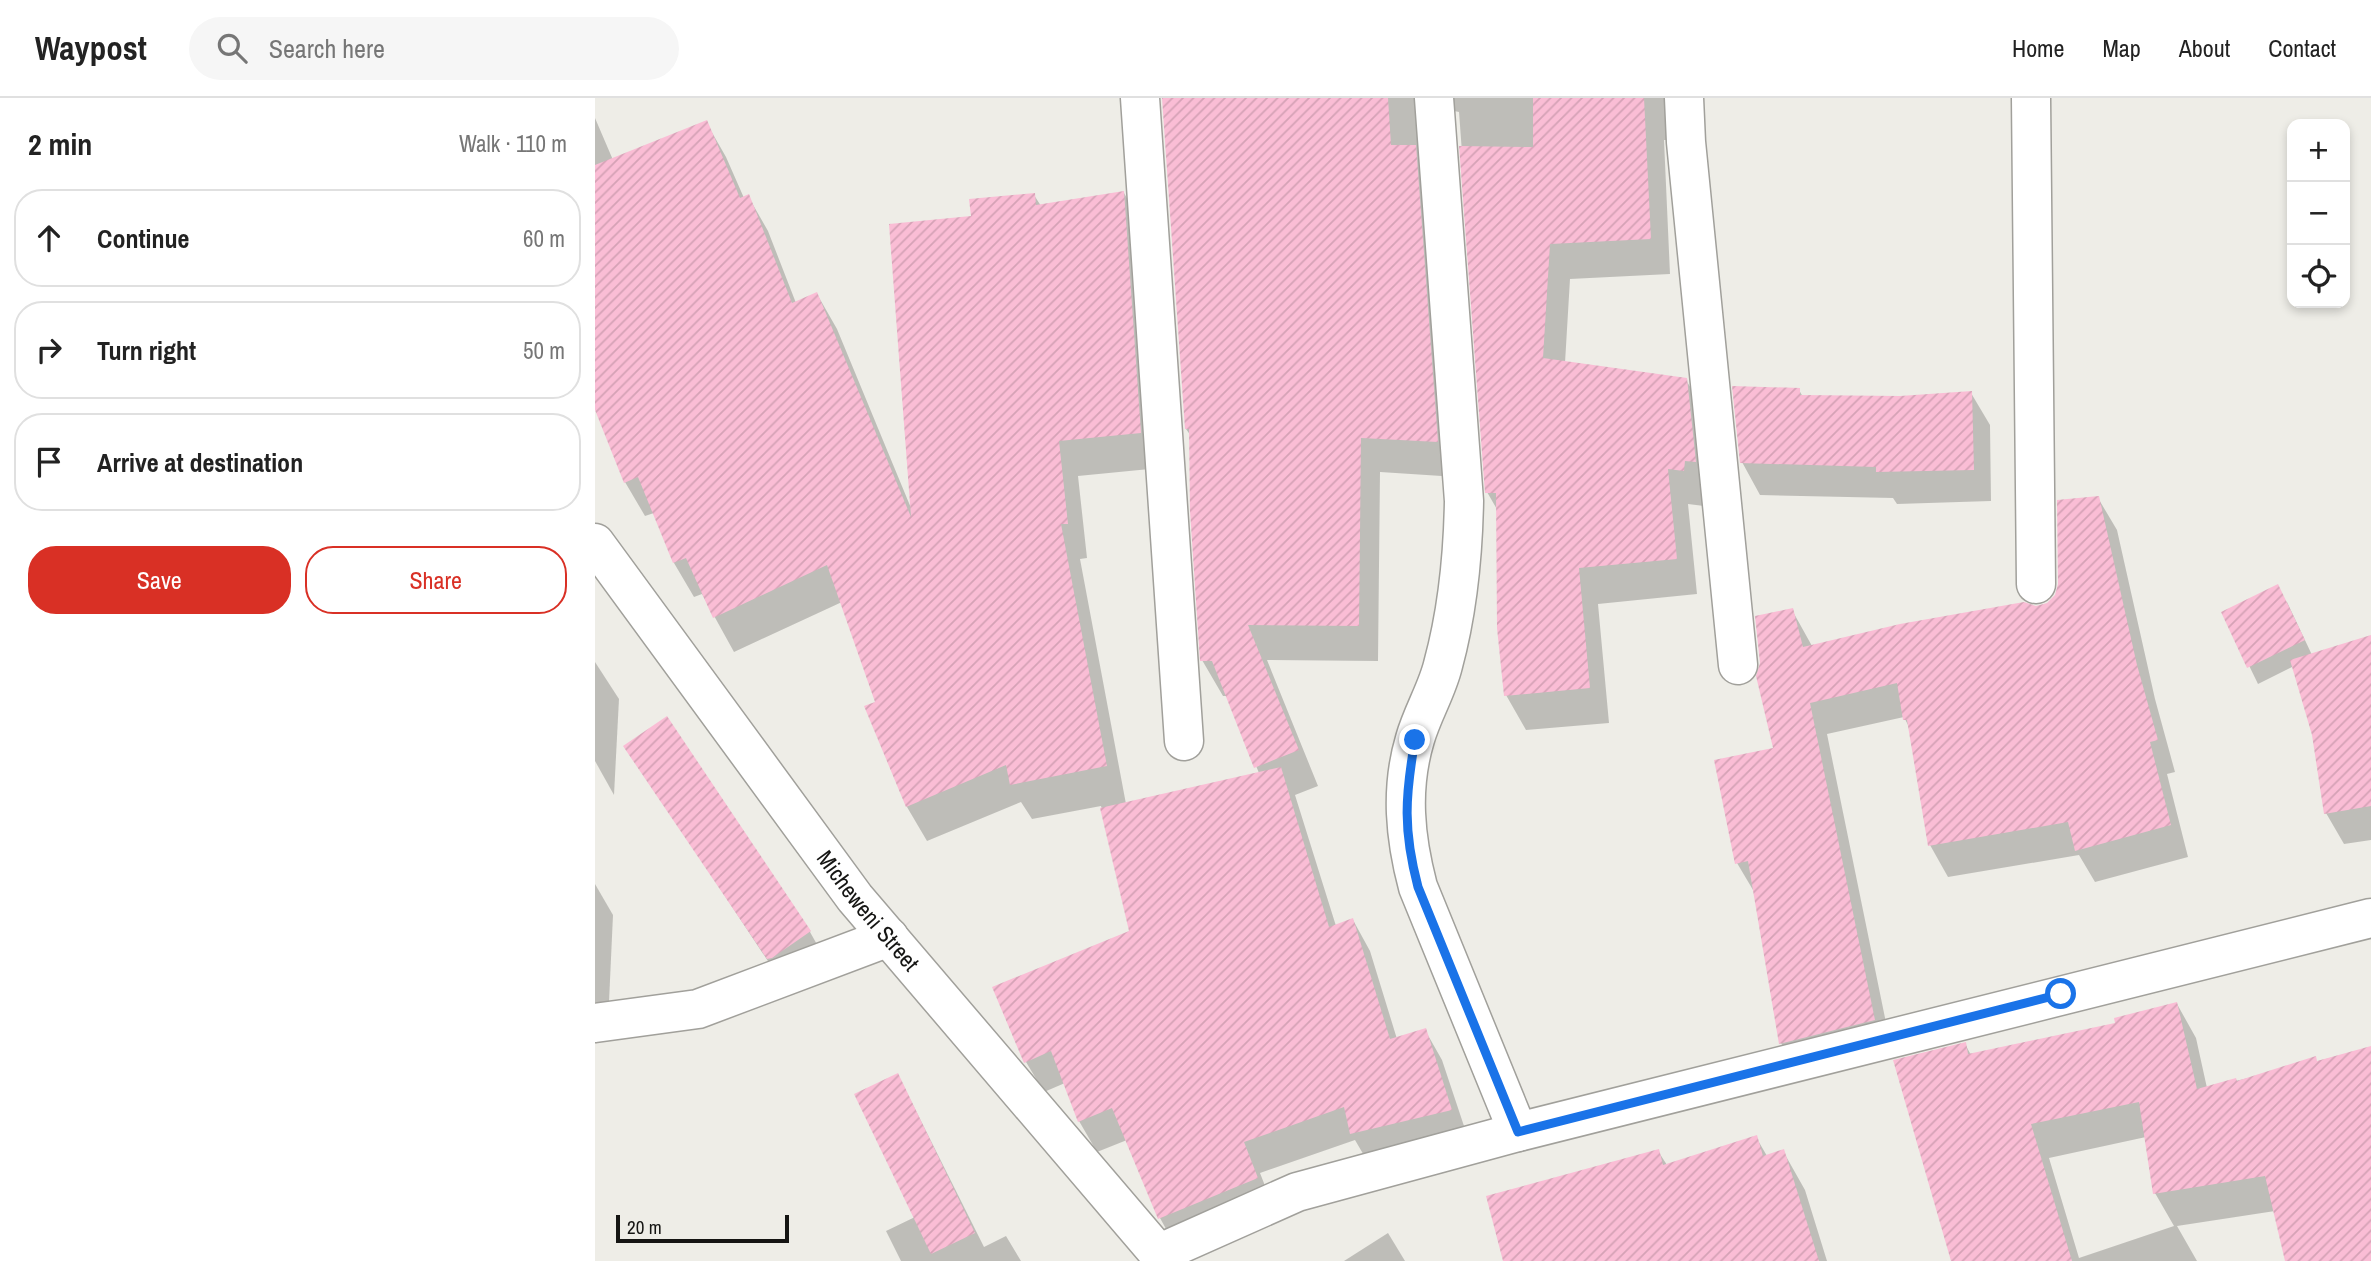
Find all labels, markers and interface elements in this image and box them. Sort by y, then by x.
search box [189,17,679,80]
text: Waypost [35,26,147,70]
icon: search [213,29,251,67]
text: Search here [269,31,385,66]
text: Home [2012,32,2064,64]
text: Map [2102,32,2141,64]
text: About [2179,32,2230,64]
text: Contact [2268,32,2336,64]
map controls [2287,119,2350,308]
button: + [2287,119,2350,182]
text: 2 min [28,124,92,164]
text: Walk · 110 m [459,128,567,159]
button: − [2287,182,2350,245]
icon: ahead [30,219,68,257]
text: Continue [97,221,189,256]
text: 60 m [523,223,565,254]
button: locate [2287,245,2350,308]
icon: right [30,331,68,369]
text: Turn right [97,333,196,368]
text: 50 m [523,335,565,366]
icon: arrive [30,443,68,481]
text: Arrive at destination [97,445,303,480]
button: Save [28,546,291,614]
button: Share [305,546,567,614]
route end [1399,724,1430,755]
street label: Micheweni Street [810,844,927,977]
route start [2045,978,2076,1009]
scale bar [616,1212,789,1244]
text: 20 m [627,1214,662,1240]

